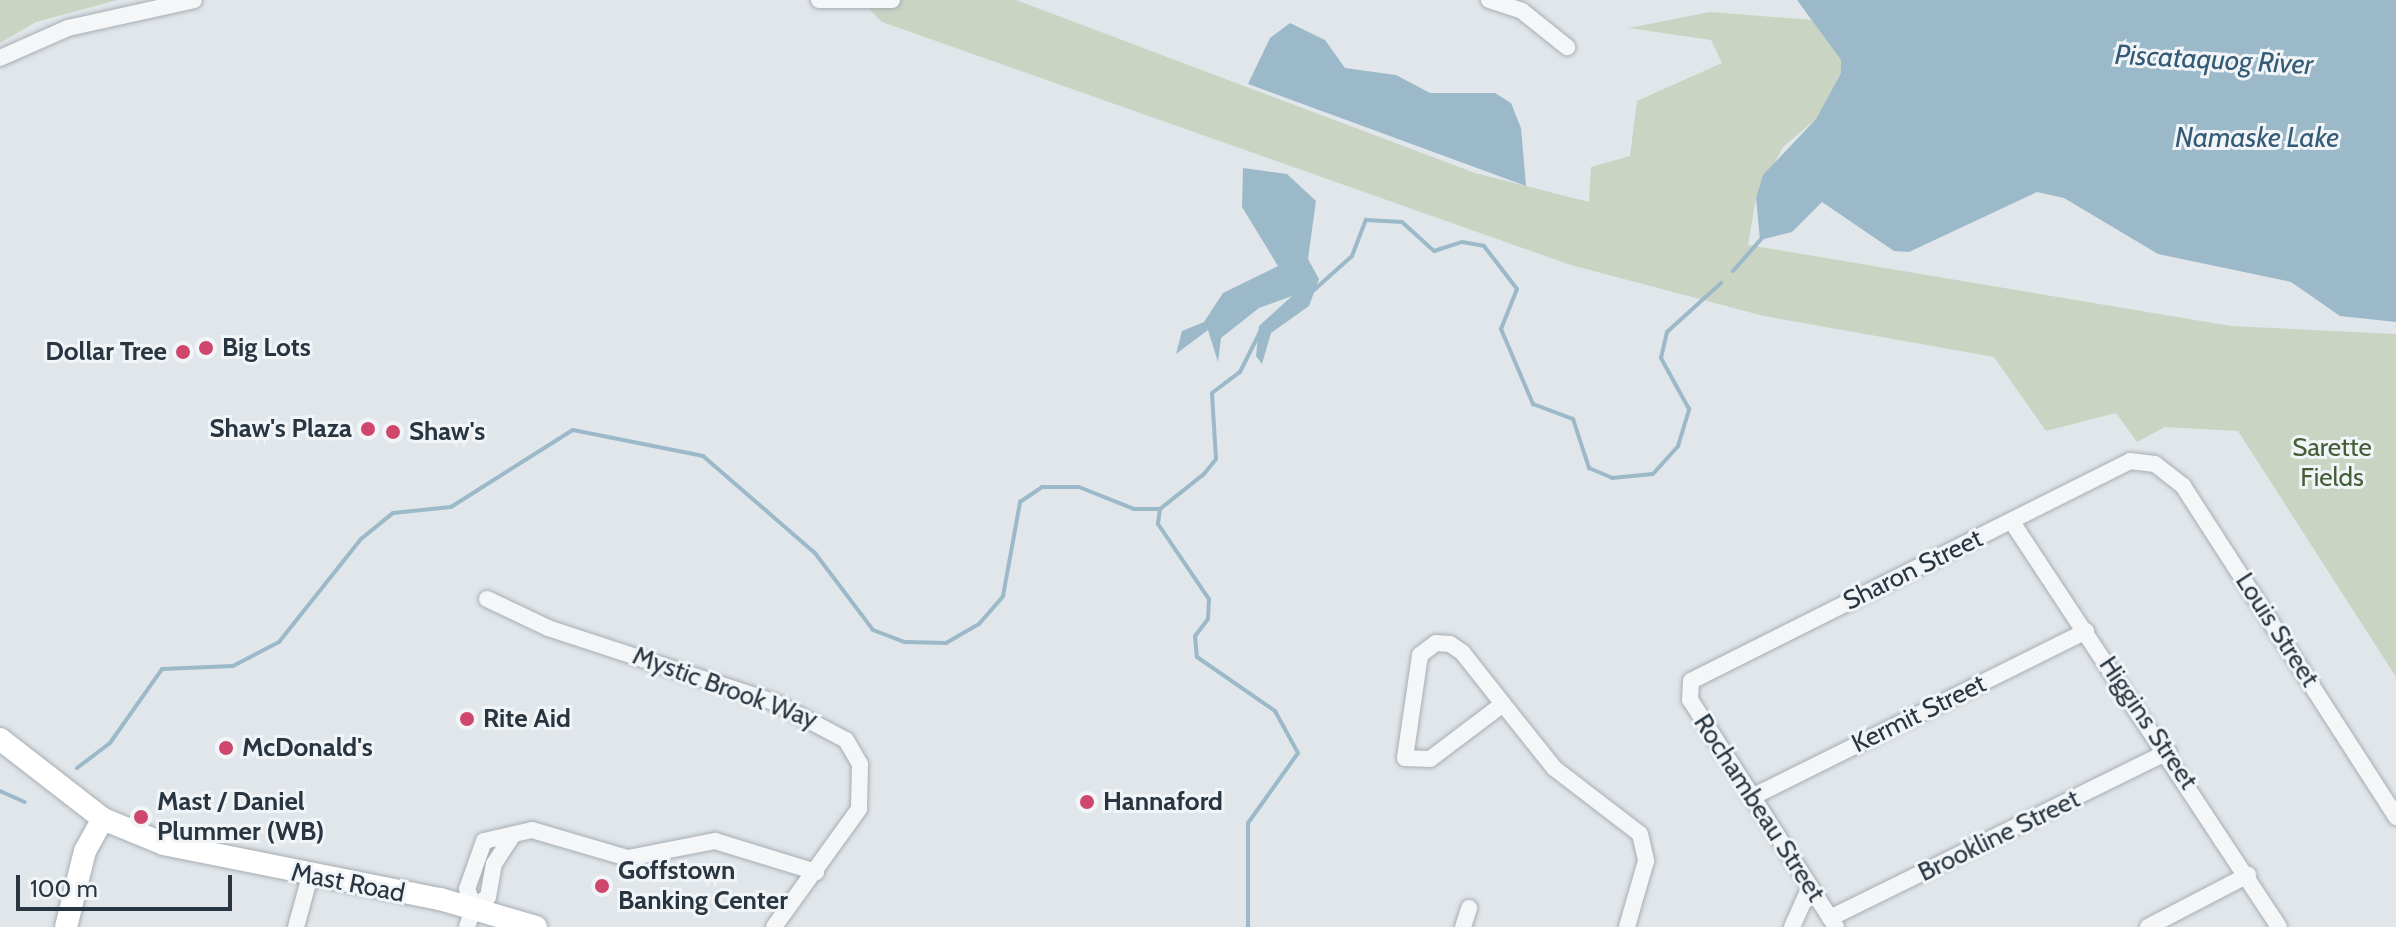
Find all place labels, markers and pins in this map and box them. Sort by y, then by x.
place label: Big Lots [222,332,311,364]
place label: Dollar Tree [45,336,167,368]
marker: Big Lots [197,339,215,357]
marker: Dollar Tree [174,343,192,361]
place label: Shaw's Plaza [210,413,352,445]
place label: Shaw's [409,416,485,448]
marker: Shaw's Plaza [359,420,377,438]
marker: Shaw's [384,423,402,441]
place label: Rite Aid [483,703,571,735]
marker: Rite Aid [458,710,476,728]
place label: McDonald's [242,732,373,764]
marker: McDonald's [217,739,235,757]
place label: Mast / Daniel Plummer (WB) [157,786,324,848]
place label: Hannaford [1103,786,1223,818]
marker: Hannaford [1078,793,1096,811]
marker: Mast / Daniel Plummer (WB) [132,808,150,826]
place label: Goffstown Banking Center [618,855,788,916]
marker: Goffstown Banking Center [593,877,611,895]

